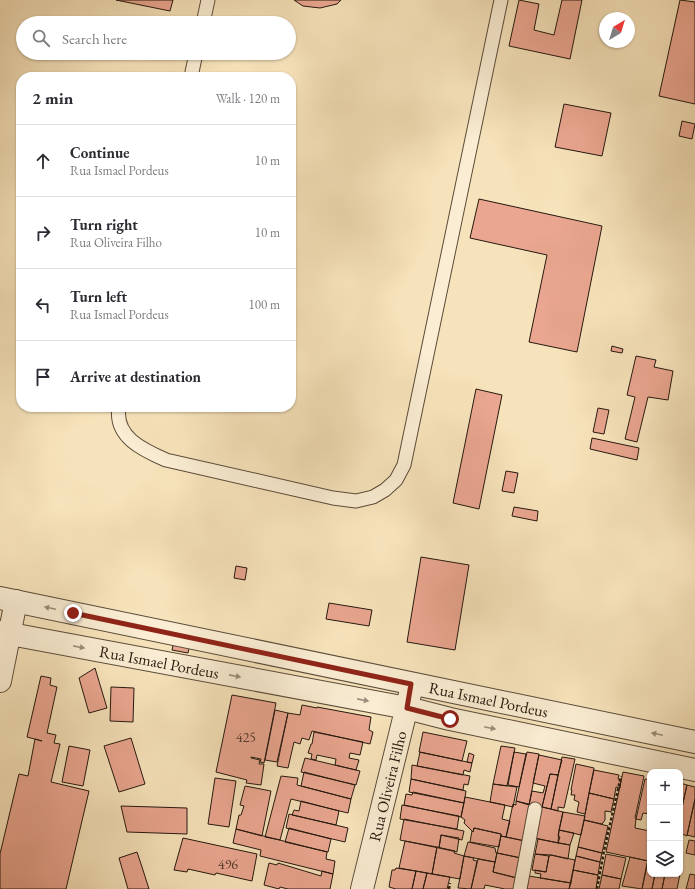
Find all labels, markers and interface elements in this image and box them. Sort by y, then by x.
north arrow [599,12,635,48]
search box [16,16,296,60]
icon: search [30,27,52,49]
text: Search here [62,29,127,48]
text: 2 min [32,87,73,109]
text: Walk · 120 m [216,90,280,107]
text: Continue [70,143,130,162]
icon: ahead [32,150,54,172]
text: 10 m [255,152,280,169]
text: Rua Ismael Pordeus [70,162,169,179]
text: Turn right [70,215,138,234]
icon: right [32,222,54,244]
text: 10 m [255,224,280,241]
text: Rua Oliveira Filho [70,234,162,251]
text: Turn left [70,287,127,306]
icon: left [32,294,54,316]
text: 100 m [249,296,280,313]
text: Rua Ismael Pordeus [70,306,169,323]
icon: arrive [32,366,54,388]
text: Arrive at destination [70,367,201,386]
route end [64,604,82,622]
one-way arrow [44,605,56,611]
street label: Rua Ismael Pordeus [98,641,221,684]
one-way arrow [73,645,86,651]
one-way arrow [229,673,241,679]
street label: Rua Ismael Pordeus [427,677,550,722]
one-way arrow [357,697,369,703]
route start [441,710,459,728]
one-way arrow [483,725,496,731]
house number: 425 [236,728,256,746]
street label: Rua Oliveira Filho [364,729,412,844]
one-way arrow [651,731,663,737]
map controls [647,769,683,877]
button: + [647,769,683,805]
button: − [647,805,683,841]
button: layers [647,841,683,877]
house number: 496 [218,855,238,873]

